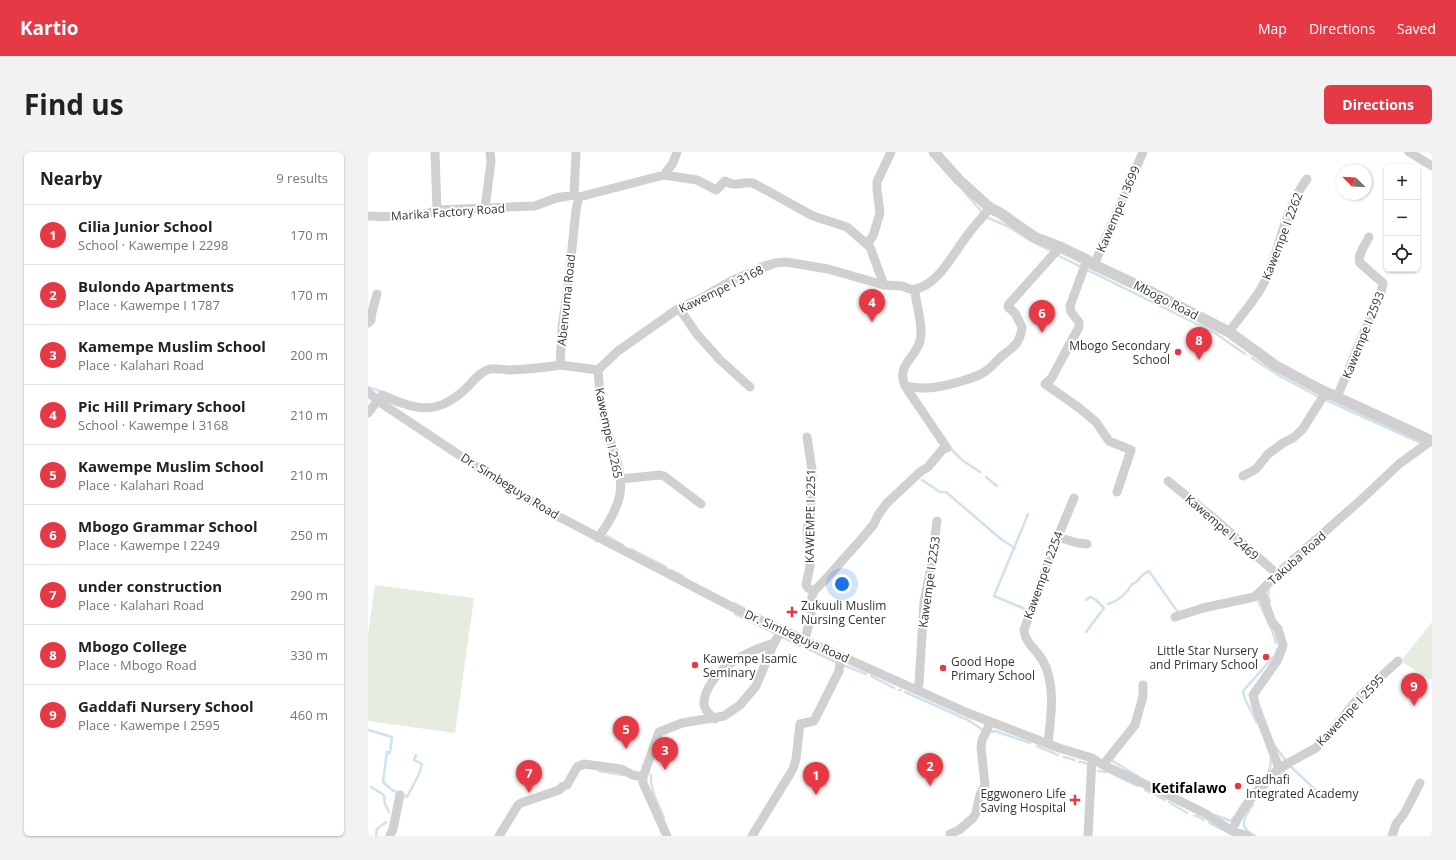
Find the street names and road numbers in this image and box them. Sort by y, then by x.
street label: Kawempe I 3699 [1092,163,1144,255]
street label: Kawempe I 2262 [1258,190,1307,282]
street label: Marika Factory Road [390,200,506,224]
street label: Abenvuma Road [553,253,579,347]
street label: Kawempe I 3168 [676,261,766,317]
street label: Mbogo Road [1131,276,1201,324]
street label: Kawempe I 2593 [1338,289,1388,381]
street label: Kawempe I 2265 [591,386,627,480]
street label: Dr. Simbeguya Road [458,449,562,523]
street label: KAWEMPE I 2251 [801,469,819,563]
street label: Kawempe I 2469 [1182,490,1262,564]
street label: Takuba Road [1264,527,1330,589]
street label: Kawempe I 2254 [1019,529,1067,621]
street label: Kawempe I 2253 [914,535,944,629]
street label: Dr. Simbeguya Road [742,605,852,667]
street label: Kawempe I 2595 [1312,670,1388,750]

